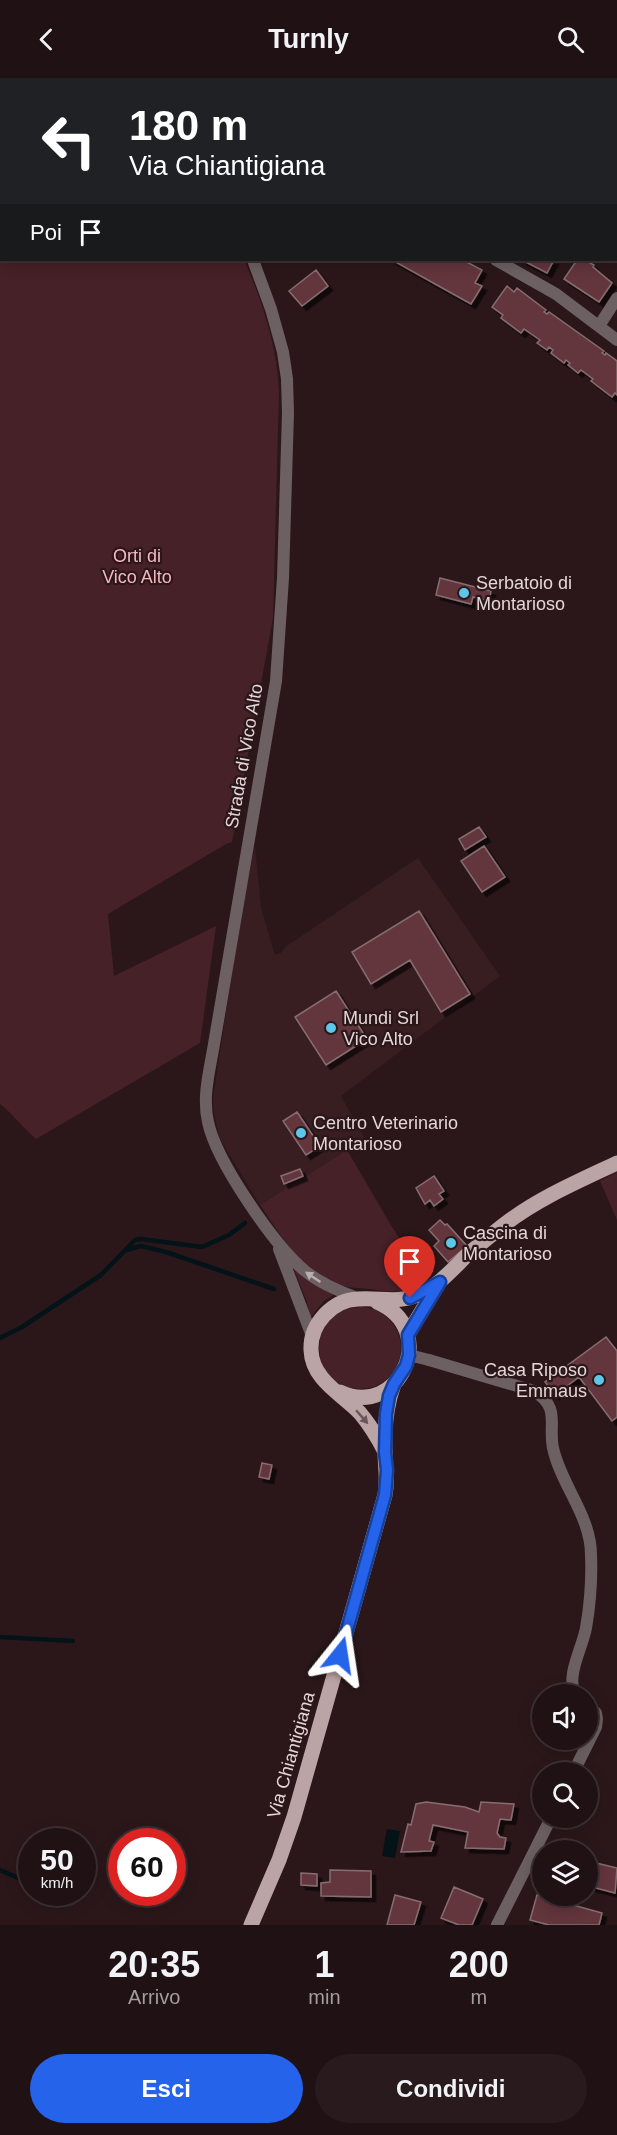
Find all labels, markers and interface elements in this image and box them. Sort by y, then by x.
icon: back [30,23,63,56]
icon: search [554,23,587,56]
text: Turnly [268,24,349,54]
icon: left [30,102,108,180]
text: 180 m [129,102,248,149]
text: Via Chiantigiana [129,151,325,181]
icon: arrive [74,216,107,249]
text: Poi [30,220,62,245]
park label: Orti di Vico Alto [102,546,172,587]
place label: Serbatoio di Montarioso [476,573,572,614]
marker: Serbatoio di Montarioso [457,586,471,600]
street label: Strada di Vico Alto [221,682,267,830]
place label: Mundi Srl Vico Alto [343,1008,419,1049]
marker: Mundi Srl Vico Alto [324,1021,338,1035]
place label: Centro Veterinario Montarioso [313,1113,458,1154]
marker: Centro Veterinario Montarioso [294,1126,308,1140]
place label: Cascina di Montarioso [463,1223,552,1264]
pin [384,1236,435,1298]
marker: Cascina di Montarioso [444,1236,458,1250]
icon: arrive [393,1245,426,1278]
one-way arrow [306,1271,322,1283]
place label: Casa Riposo Emmaus [484,1360,587,1401]
marker: Casa Riposo Emmaus [592,1373,606,1387]
one-way arrow [356,1409,369,1425]
position arrow [308,1623,372,1687]
map controls [532,1684,598,1906]
button: sound [532,1684,598,1750]
street label: Via Chiantigiana [263,1688,319,1821]
button: search [532,1762,598,1828]
speed limit sign: 60 [108,1828,186,1906]
button: layers [532,1840,598,1906]
text: 50 [40,1843,74,1876]
text: km/h [41,1874,73,1891]
text: 20:35 [108,1944,200,1985]
text: 1 [314,1944,334,1985]
text: 200 [449,1944,509,1985]
text: Arrivo [128,1986,180,2008]
text: min [308,1986,341,2008]
text: m [470,1986,487,2008]
button: Esci [30,2054,303,2123]
button: Condividi [315,2054,587,2123]

